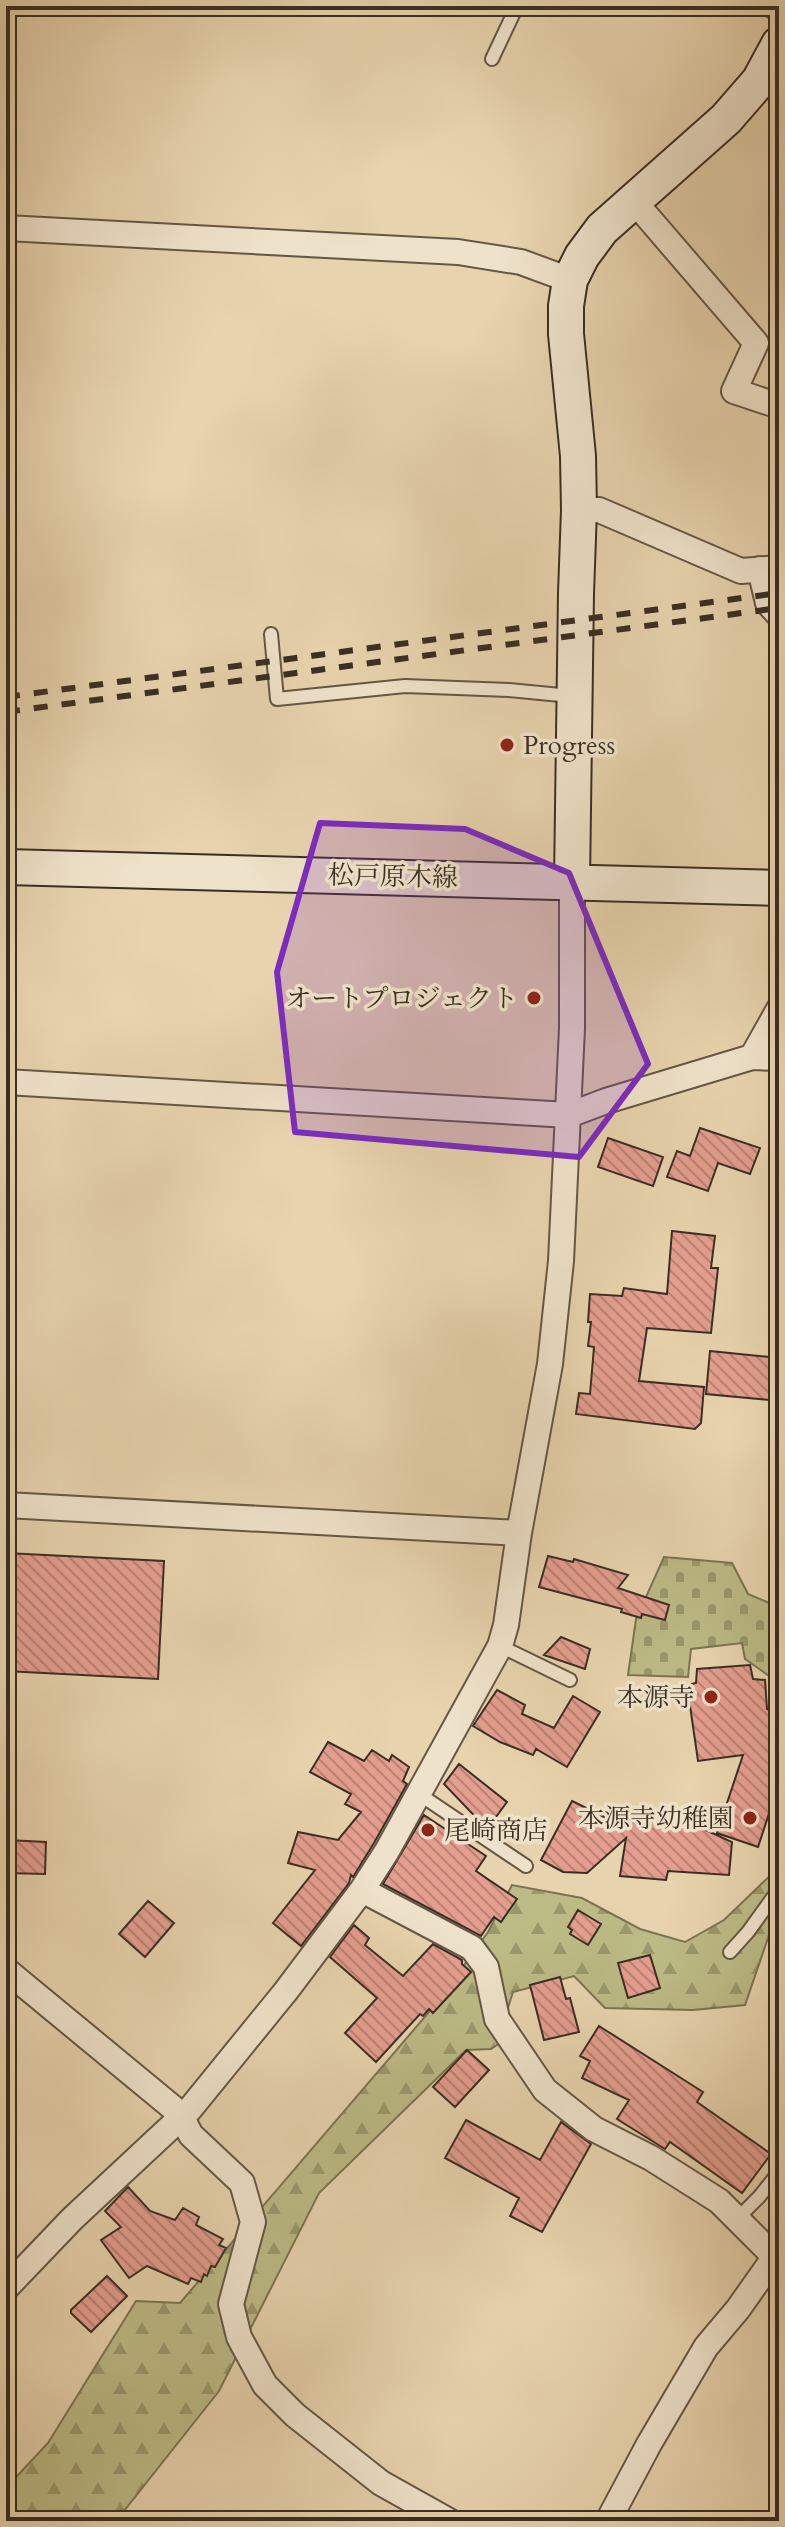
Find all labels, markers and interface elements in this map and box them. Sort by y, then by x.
place label: Progress [523,728,615,763]
marker: Progress [498,736,516,754]
street label: 松戸原木線 [328,858,458,895]
place label: オートプロジェクト [285,981,518,1016]
marker: オートプロジェクト [525,989,543,1007]
place label: 本源寺 [617,1680,695,1715]
marker: 本源寺 [702,1688,720,1706]
place label: 本源寺幼稚園 [578,1801,734,1836]
marker: 本源寺幼稚園 [741,1809,759,1827]
place label: 尾崎商店 [444,1813,548,1848]
marker: 尾崎商店 [419,1821,437,1839]

